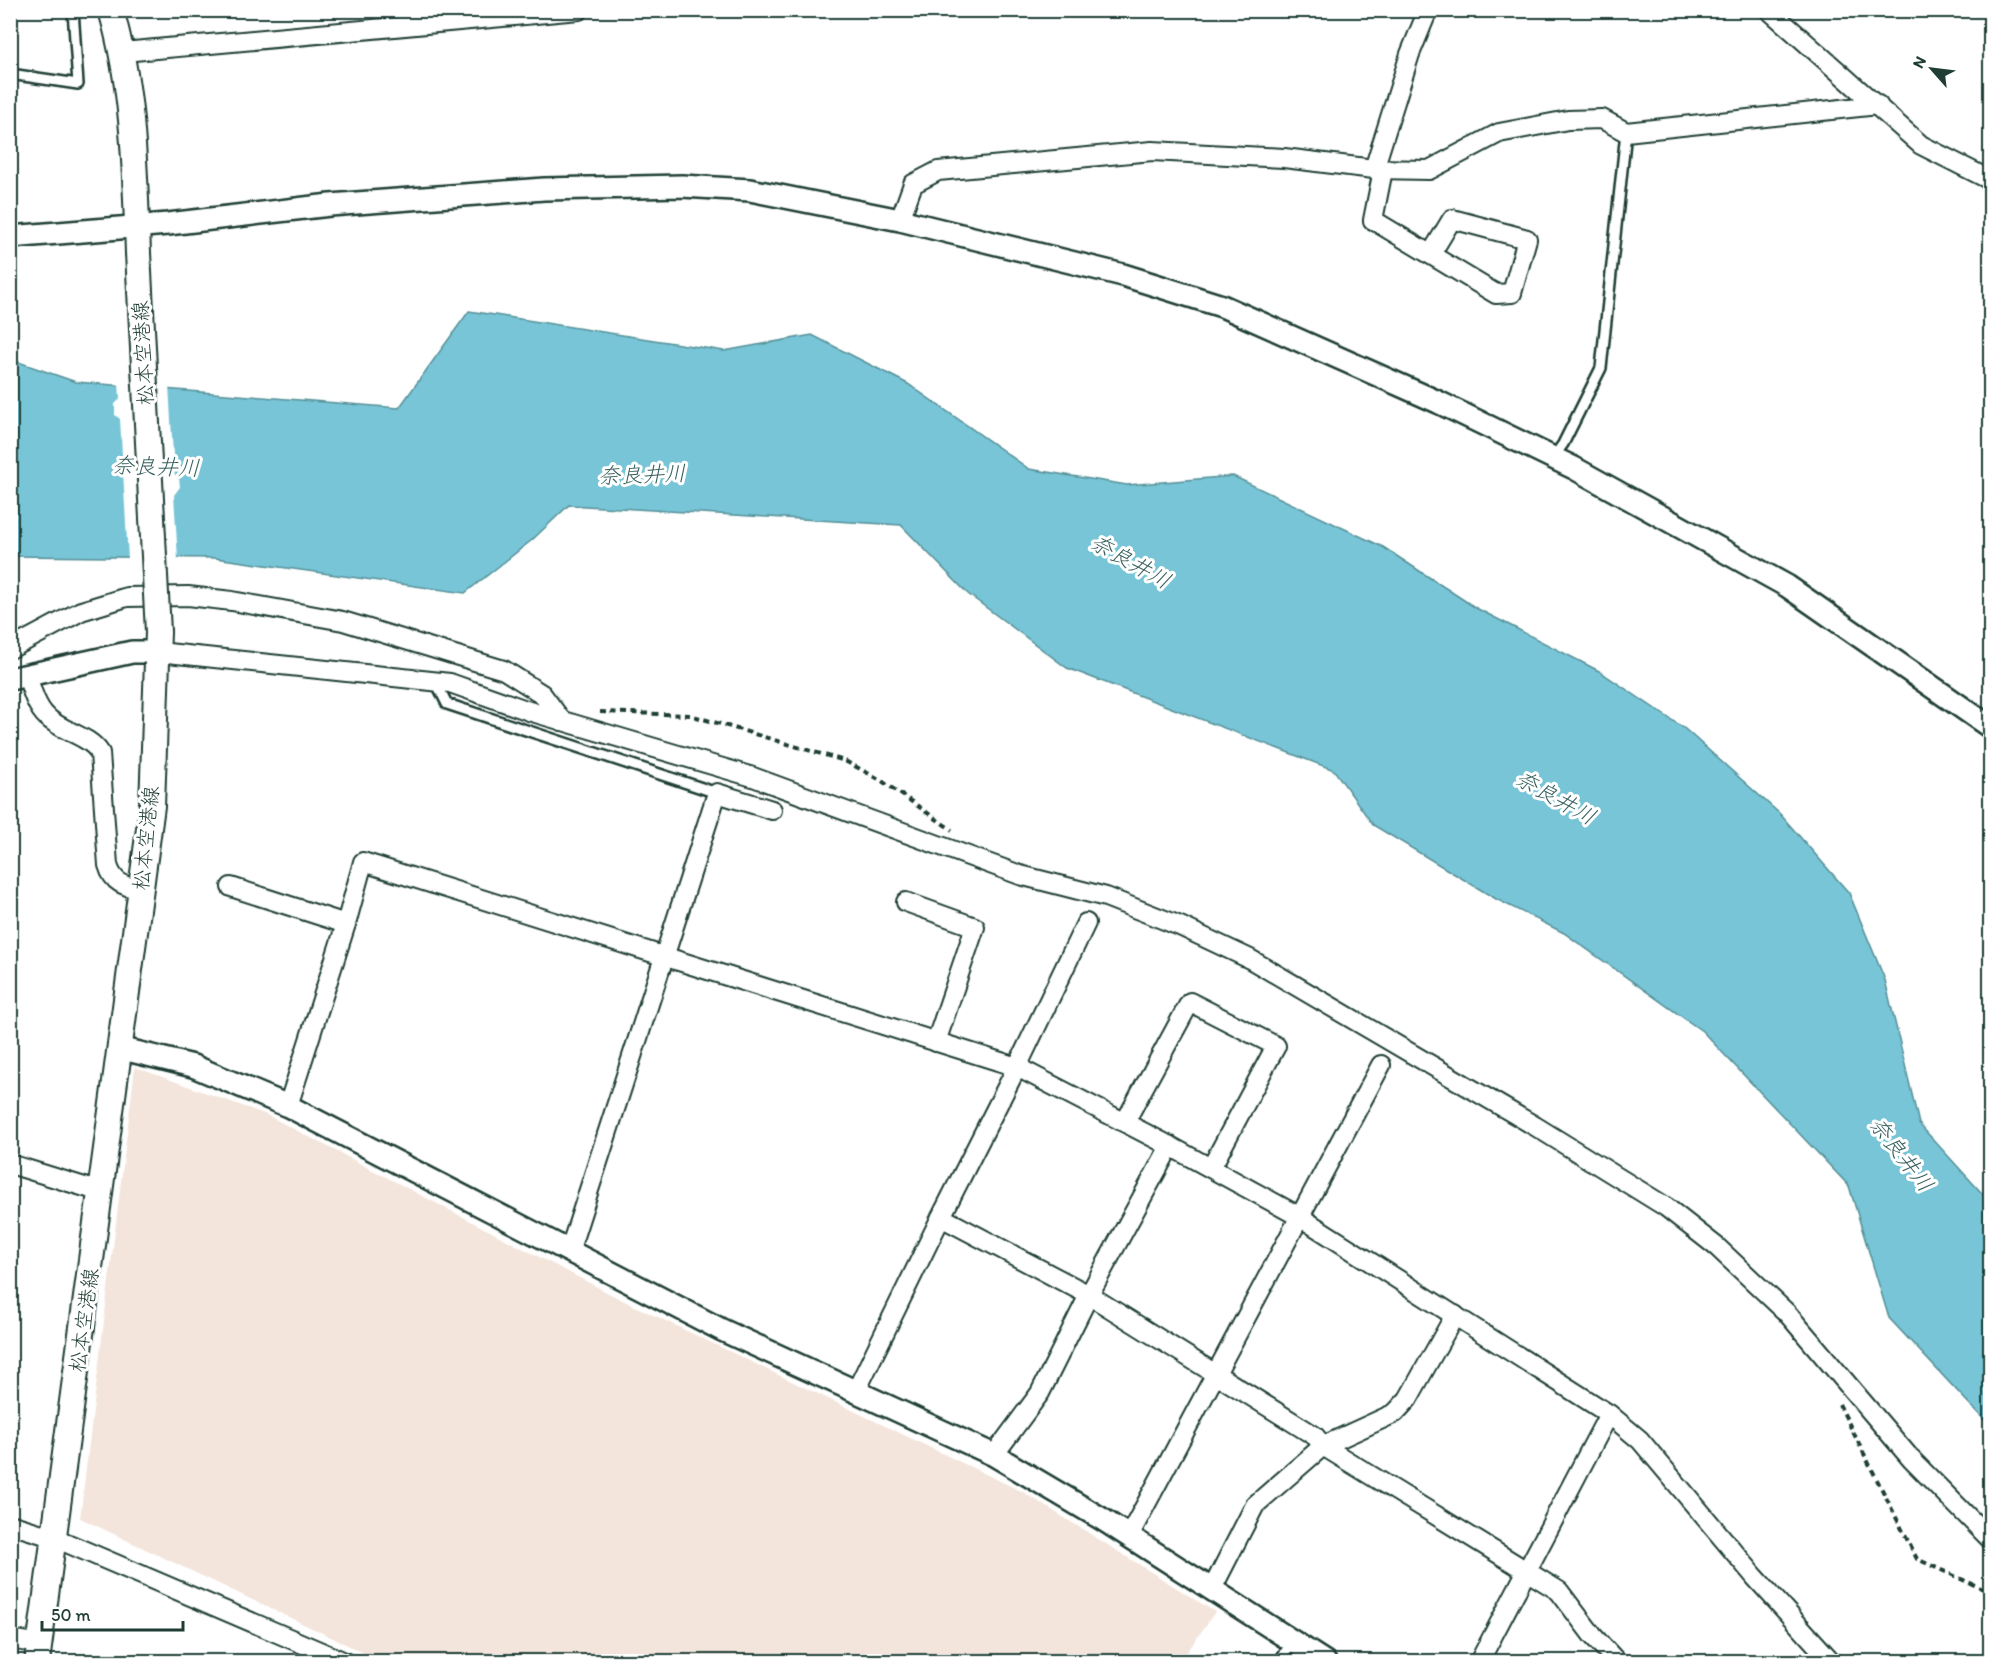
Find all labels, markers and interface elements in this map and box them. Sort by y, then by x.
north arrow [1902,39,1962,99]
text: N [1908,53,1930,71]
street label: 松本空港線 [127,300,158,406]
water label: 奈良井川 [112,451,200,482]
water label: 奈良井川 [598,459,686,490]
water label: 奈良井川 [1086,528,1176,595]
water label: 奈良井川 [1511,764,1601,831]
street label: 松本空港線 [128,784,163,891]
water label: 奈良井川 [1864,1111,1939,1197]
street label: 松本空港線 [64,1266,103,1374]
scale bar [42,1594,183,1632]
text: 50 m [51,1604,91,1626]

